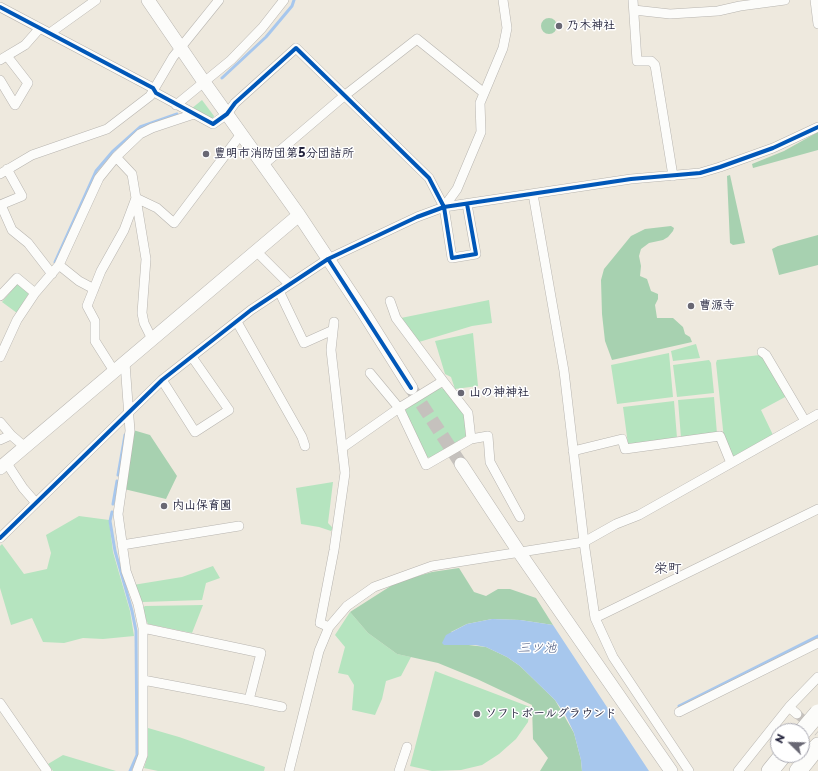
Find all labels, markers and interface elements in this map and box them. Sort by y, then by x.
place label: 乃木神社 [567,19,615,33]
marker: 乃木神社 [554,21,564,31]
place label: 豊明市消防団第5分団詰所 [214,147,354,161]
marker: 豊明市消防団第5分団詰所 [201,149,211,159]
place label: 曹源寺 [699,299,735,313]
marker: 曹源寺 [686,301,696,311]
place label: 山の神神社 [469,386,529,400]
marker: 山の神神社 [456,388,466,398]
place label: 内山保育園 [172,499,232,513]
marker: 内山保育園 [159,501,169,511]
district label: 栄町 [654,561,682,577]
water label: 三ツ池 [518,640,556,656]
place label: ソフトボールグラウンド [485,707,617,721]
marker: ソフトボールグラウンド [472,709,482,719]
north arrow [770,723,810,763]
text: N [770,731,789,746]

